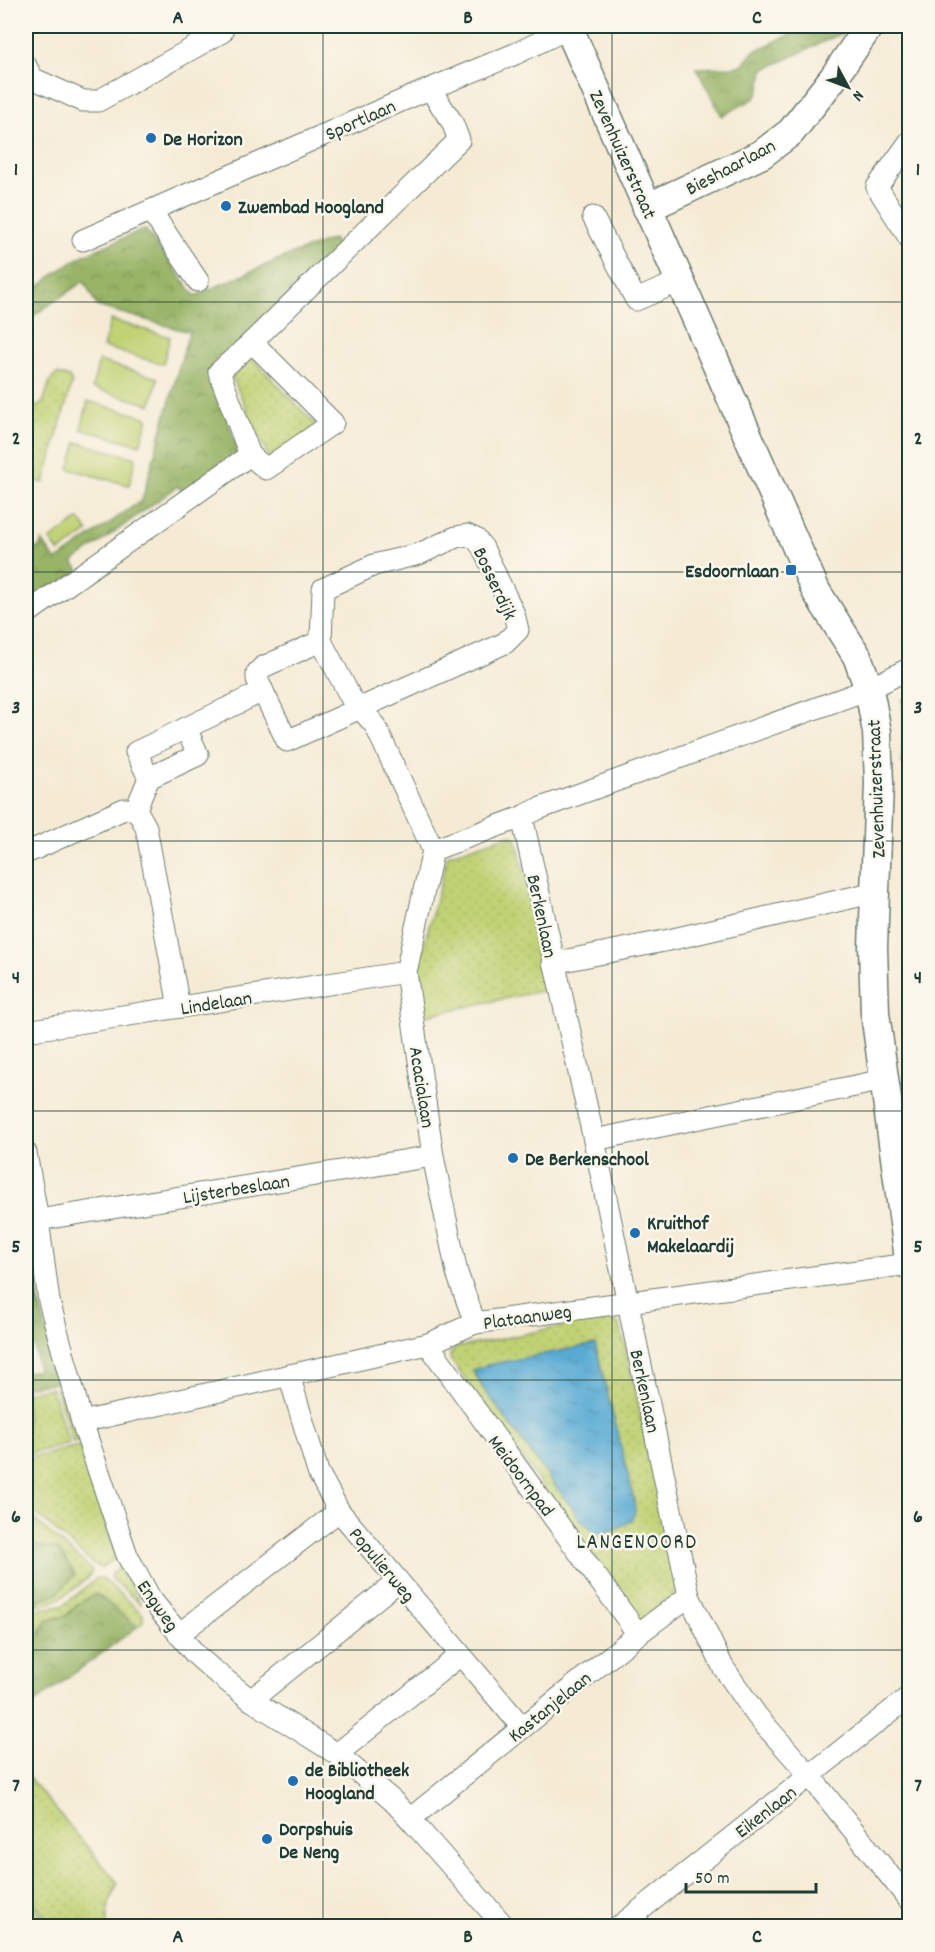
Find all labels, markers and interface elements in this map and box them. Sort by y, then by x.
text: A [173,5,184,33]
text: B [463,5,473,33]
text: C [752,5,762,33]
north arrow [818,57,878,117]
text: N [846,85,869,106]
street label: Zevenhuizerstraat [580,86,662,224]
street label: Sportlaan [321,94,401,150]
place label: De Horizon [163,127,243,155]
marker: De Horizon [144,131,158,145]
street label: Bieshaarlaan [681,133,781,204]
text: 1 [14,157,18,185]
text: 1 [916,157,920,185]
place label: Zwembad Hoogland [238,195,384,223]
marker: Zwembad Hoogland [219,199,233,213]
text: 2 [12,426,20,454]
text: 2 [914,426,922,454]
street label: Bosserdijk [464,543,522,625]
place label: Esdoornlaan [685,559,779,587]
marker: Esdoornlaan [784,563,798,577]
text: 3 [12,695,20,723]
text: 3 [914,695,922,723]
street label: Zevenhuizerstraat [862,719,894,859]
street label: Berkenlaan [518,872,563,961]
text: 4 [12,965,20,993]
text: 4 [914,965,922,993]
street label: Lindelaan [179,986,254,1024]
street label: Acacialaan [400,1045,440,1130]
place label: De Berkenschool [525,1147,649,1175]
marker: De Berkenschool [506,1151,520,1165]
street label: Lijsterbeslaan [181,1169,292,1213]
place label: Kruithof Makelaardij [647,1211,734,1262]
marker: Kruithof Makelaardij [628,1226,642,1240]
text: 5 [11,1234,21,1262]
text: 5 [913,1234,923,1262]
street label: Plataanweg [481,1299,573,1339]
street label: Berkenlaan [621,1347,666,1436]
street label: Meidoornpad [480,1430,560,1524]
text: 6 [11,1504,21,1532]
text: 6 [913,1504,923,1532]
street label: Populierweg [341,1522,421,1610]
district label: LANGENOORD [576,1529,698,1559]
street label: Engweg [129,1575,185,1638]
street label: Kastanjelaan [503,1666,598,1751]
place label: de Bibliotheek Hoogland [305,1758,409,1809]
text: 7 [12,1773,20,1801]
text: 7 [914,1773,922,1801]
marker: de Bibliotheek Hoogland [286,1774,300,1788]
street label: Eikenlaan [730,1780,804,1846]
place label: Dorpshuis De Neng [279,1817,353,1868]
marker: Dorpshuis De Neng [260,1832,274,1846]
scale bar [686,1856,816,1894]
text: 50 m [695,1867,730,1892]
text: A [173,1924,184,1952]
text: B [463,1924,473,1952]
text: C [752,1924,762,1952]

